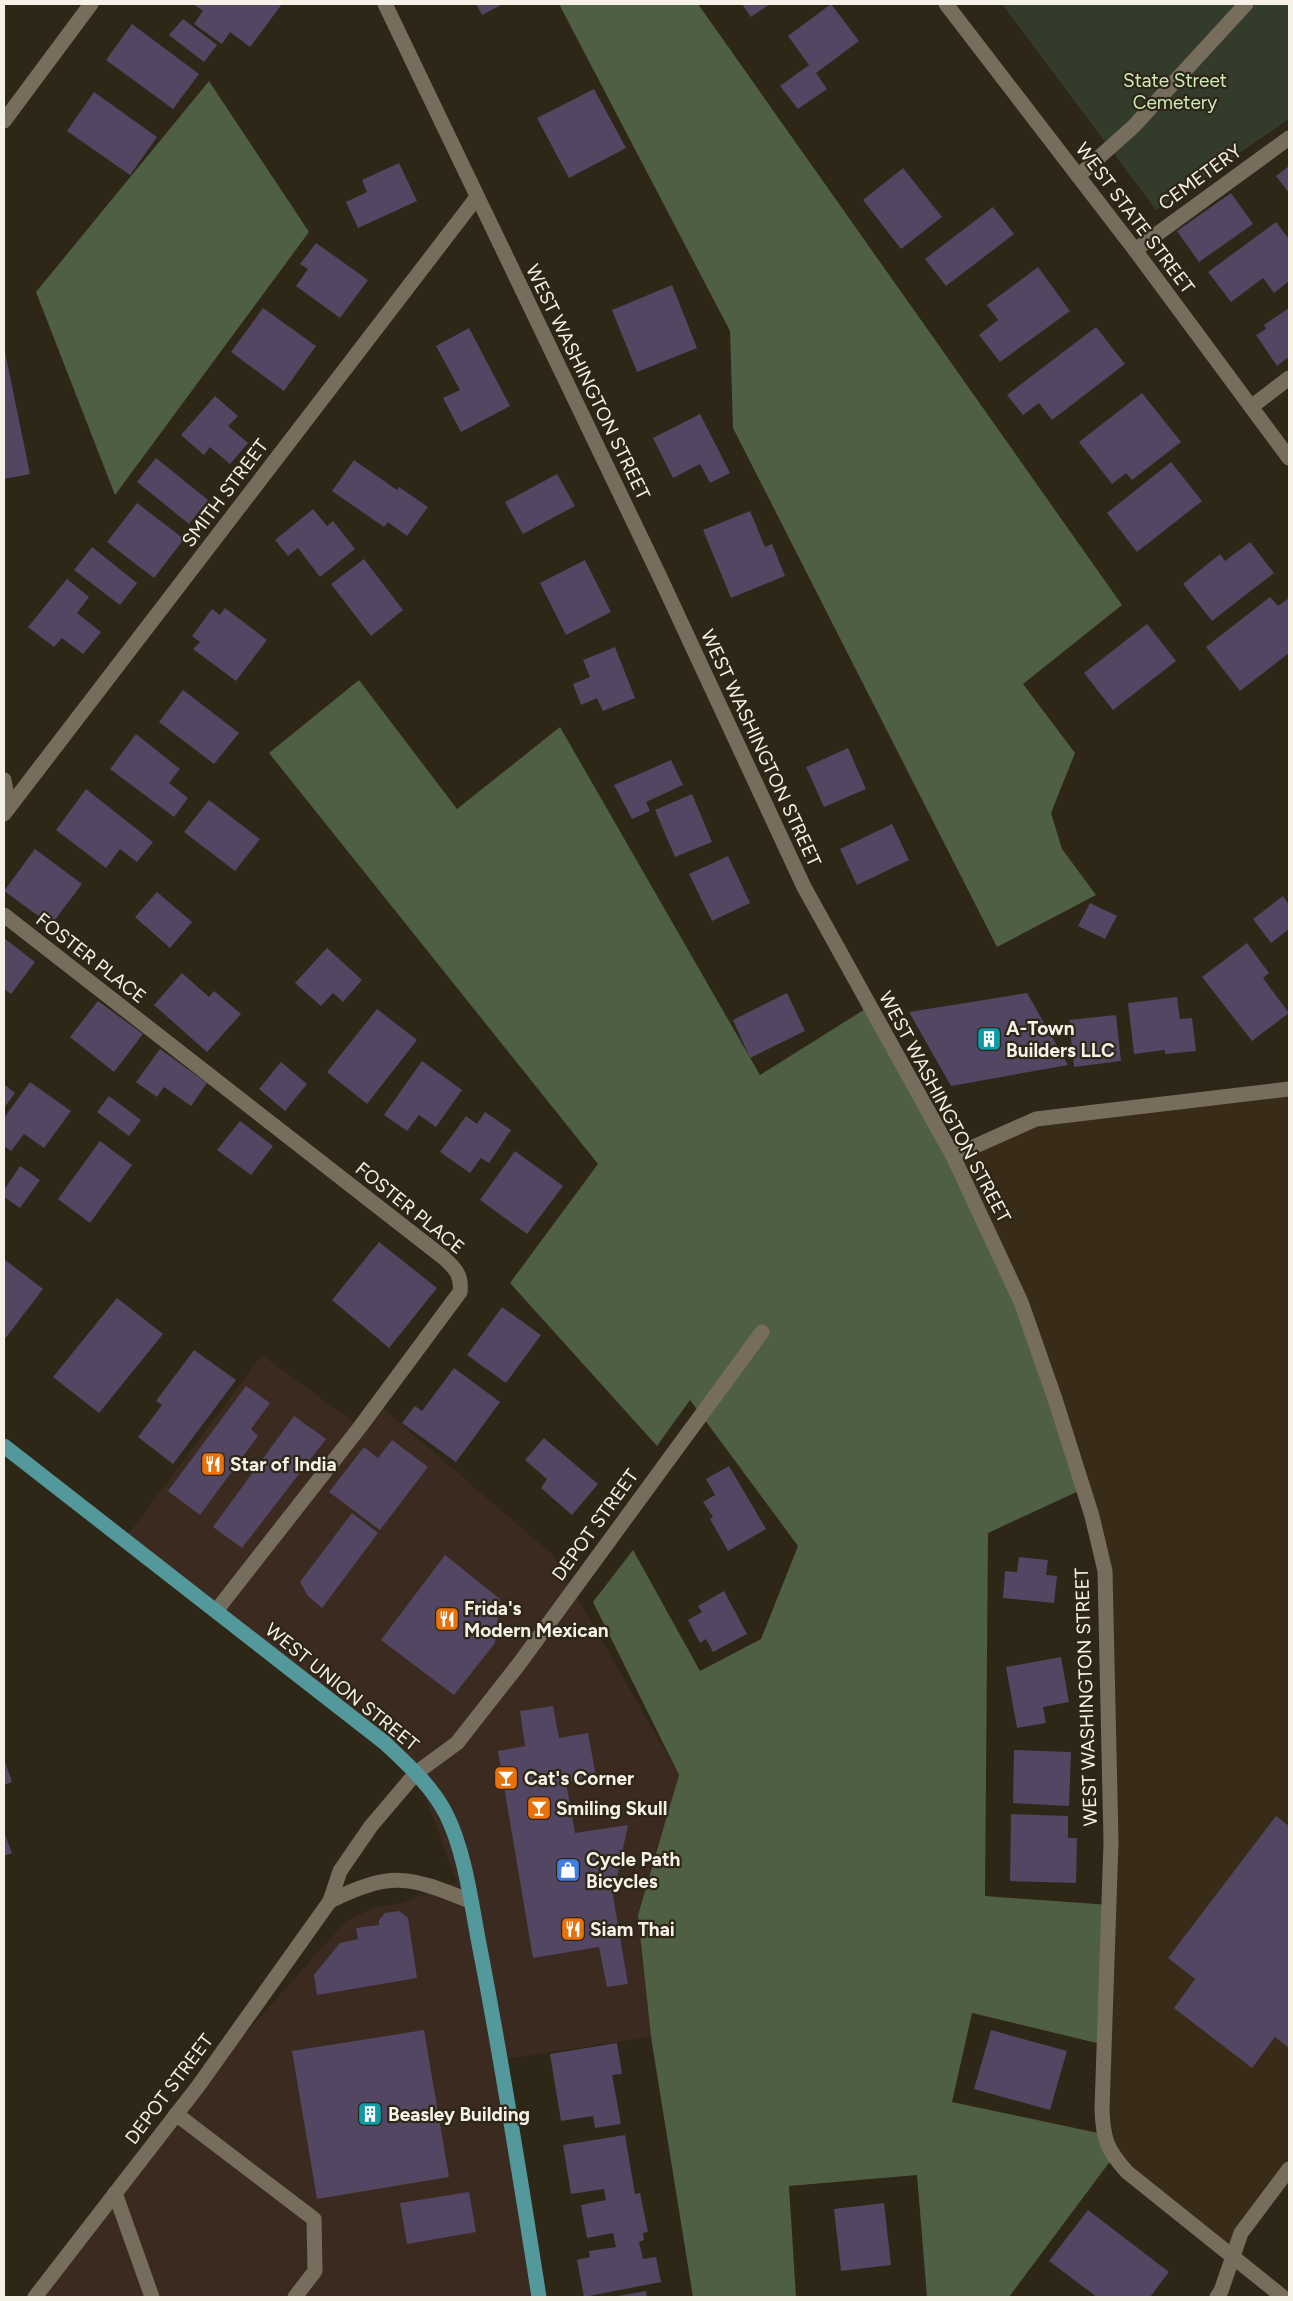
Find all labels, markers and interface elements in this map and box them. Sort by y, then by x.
park label: State Street Cemetery [1123,69,1227,114]
street label: WEST STATE STREET [1071,138,1200,299]
street label: CEMETERY [1154,139,1247,215]
street label: WEST WASHINGTON STREET [521,261,655,504]
street label: SMITH STREET [177,434,273,552]
street label: WEST WASHINGTON STREET [696,626,826,871]
street label: FOSTER PLACE [31,908,151,1008]
street label: WEST WASHINGTON STREET [874,987,1016,1227]
place label: A-Town Builders LLC [1006,1017,1115,1062]
building icon: A-Town Builders LLC [976,1026,1002,1052]
street label: FOSTER PLACE [351,1157,469,1259]
restaurant icon: Star of India [200,1451,226,1477]
place label: Star of India [230,1453,337,1476]
street label: DEPOT STREET [547,1464,643,1585]
street label: WEST WASHINGTON STREET [1070,1567,1102,1827]
place label: Frida's Modern Mexican [464,1597,609,1642]
restaurant icon: Frida's Modern Mexican [434,1606,460,1632]
street label: WEST UNION STREET [261,1618,424,1756]
bar icon: Cat's Corner [493,1765,519,1791]
place label: Cat's Corner [524,1767,634,1790]
bar icon: Smiling Skull [526,1795,552,1821]
place label: Smiling Skull [556,1797,667,1820]
place label: Cycle Path Bicycles [586,1848,680,1893]
shop icon: Cycle Path Bicycles [555,1857,581,1883]
restaurant icon: Siam Thai [560,1916,586,1942]
place label: Siam Thai [590,1918,675,1941]
street label: DEPOT STREET [120,2029,218,2149]
building icon: Beasley Building [357,2101,383,2127]
place label: Beasley Building [388,2103,530,2126]

